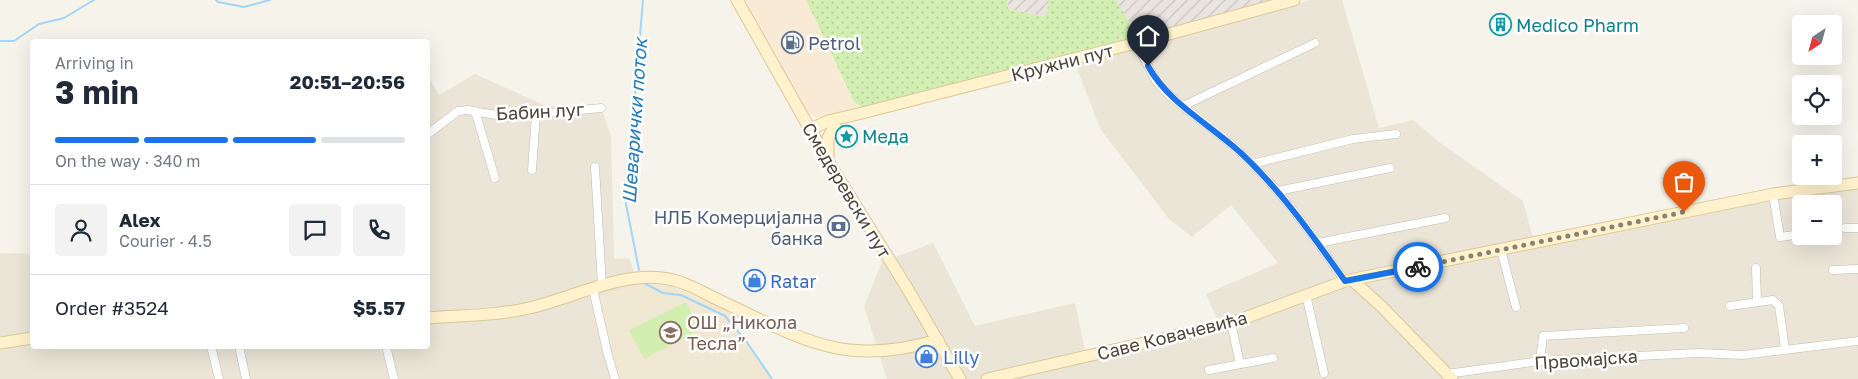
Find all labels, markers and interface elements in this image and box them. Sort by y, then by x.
building icon: Medico Pharm [1488,13,1512,37]
place label: Medico Pharm [1516,14,1639,36]
pin [1127,15,1169,66]
north arrow [1792,15,1842,65]
map controls [1792,15,1842,245]
icon: home [1134,22,1162,50]
fuel station icon: Petrol [780,31,804,55]
place label: Petrol [808,32,861,54]
water label: Шеварички поток [617,35,651,205]
street label: Кружни пут [1009,39,1116,85]
text: Arriving in [55,53,134,73]
text: 20:51–20:56 [290,70,405,93]
text: 3 min [55,73,139,111]
button: locate [1792,75,1842,125]
street label: Бабин луг [495,98,585,124]
street label: Смедеревски пут [798,118,896,262]
place icon: Меда [834,124,858,148]
place label: Меда [862,125,909,147]
button: + [1792,135,1842,185]
text: On the way · 340 m [55,151,201,171]
pin [1663,161,1705,212]
icon: bag [1670,168,1698,196]
button: − [1792,195,1842,245]
button: person [55,204,107,256]
button: chat [289,204,341,256]
button: phone [353,204,405,256]
place label: НЛБ Комерцијална банка [654,206,823,249]
text: Alex [119,208,160,231]
bank icon: НЛБ Комерцијална банка [827,215,851,239]
text: Courier · 4.5 [119,231,212,251]
courier [1393,242,1443,292]
icon: bike [1404,253,1432,281]
shop icon: Ratar [742,269,766,293]
place label: Ratar [770,270,816,292]
text: Order #3524 [55,296,169,319]
text: $5.57 [353,296,405,319]
street label: Саве Ковачевића [1095,306,1249,364]
place label: ОШ „Никола Тесла” [687,311,797,354]
school or university icon: ОШ „Никола Тесла” [659,320,683,344]
street label: Првомајска [1534,344,1638,374]
shop icon: Lilly [915,345,939,369]
place label: Lilly [943,346,979,368]

